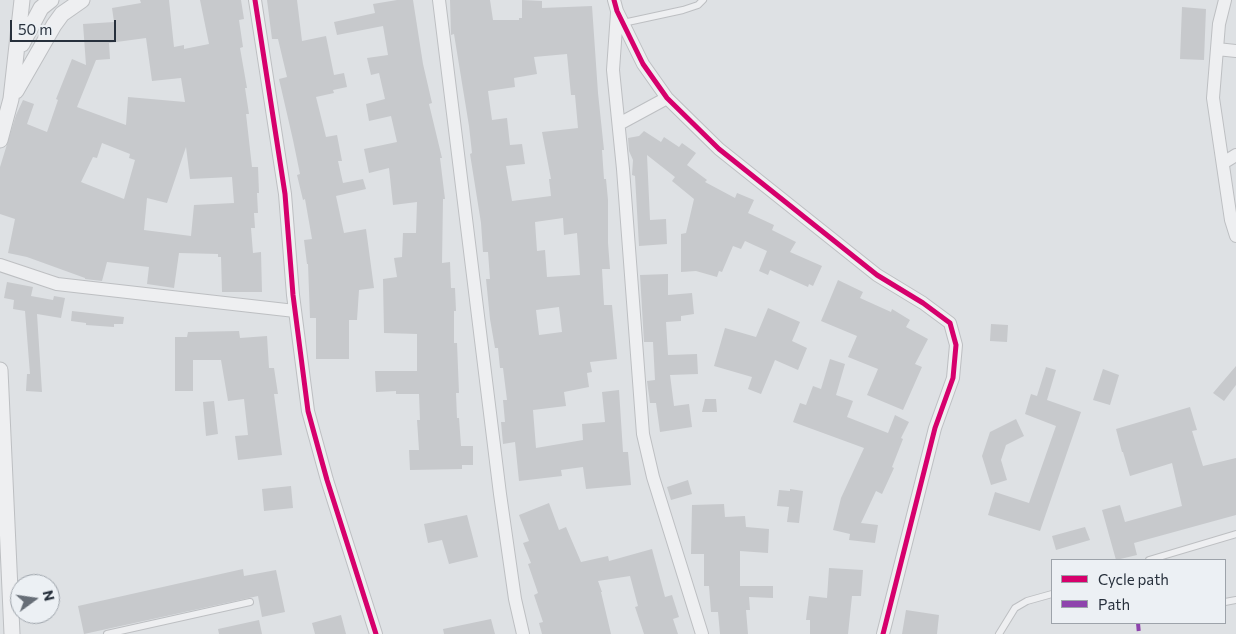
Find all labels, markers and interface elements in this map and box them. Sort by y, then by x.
scale bar [12,10,119,42]
text: 50 m [18,20,52,38]
legend [1051,559,1226,624]
text: Cycle path [1098,570,1169,588]
north arrow [10,574,60,624]
text: N [40,588,59,603]
text: Path [1098,595,1130,613]

